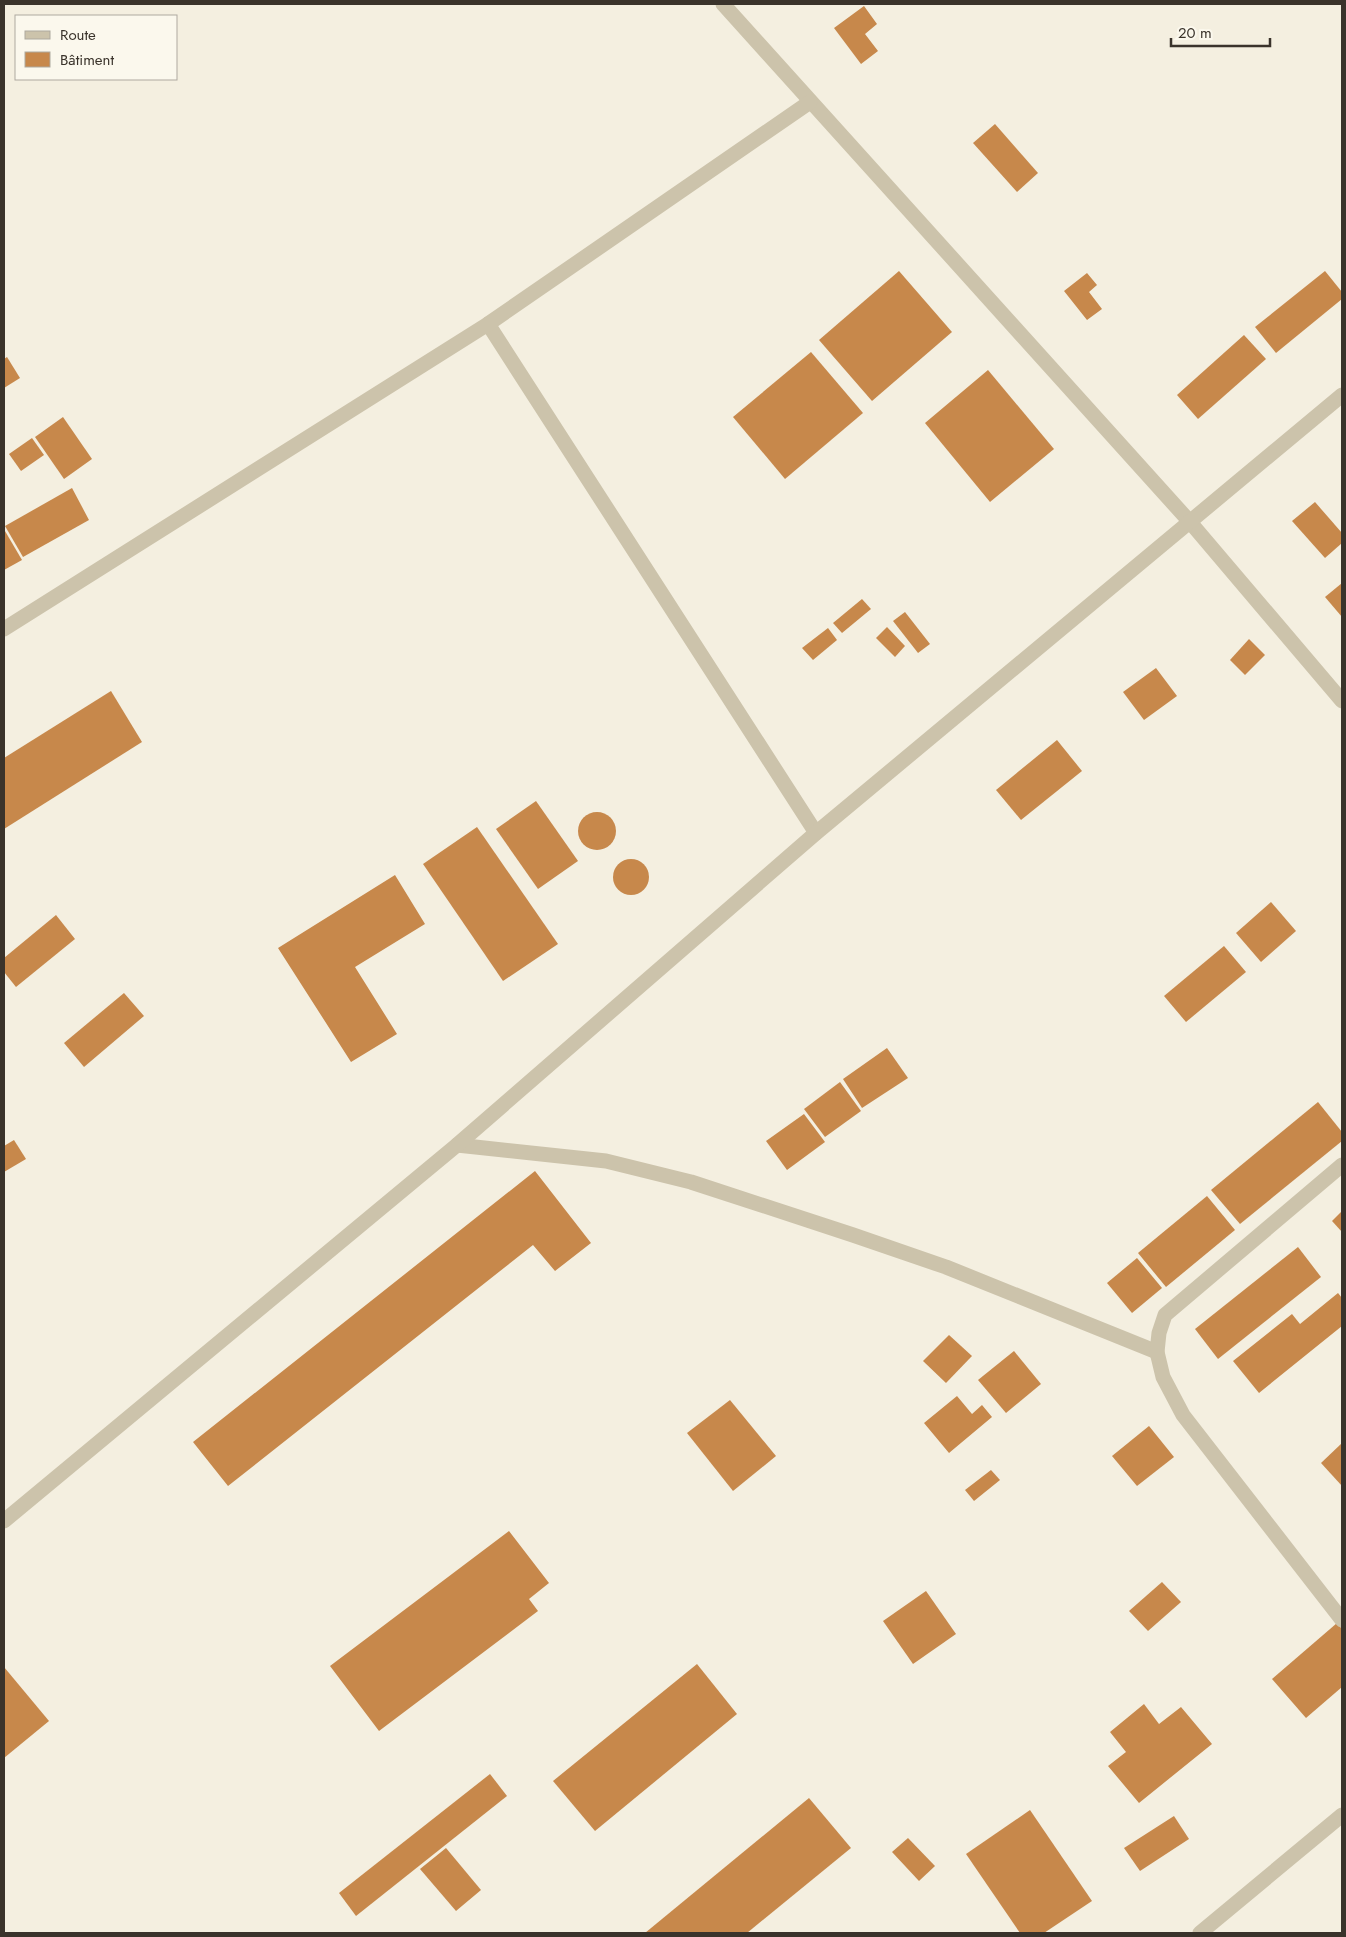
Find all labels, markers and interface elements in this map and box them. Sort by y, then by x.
legend [15,15,178,80]
scale bar [1171,15,1270,47]
text: 20 m [1178,22,1212,44]
text: Route [60,24,96,46]
text: Bâtiment [60,49,114,71]

